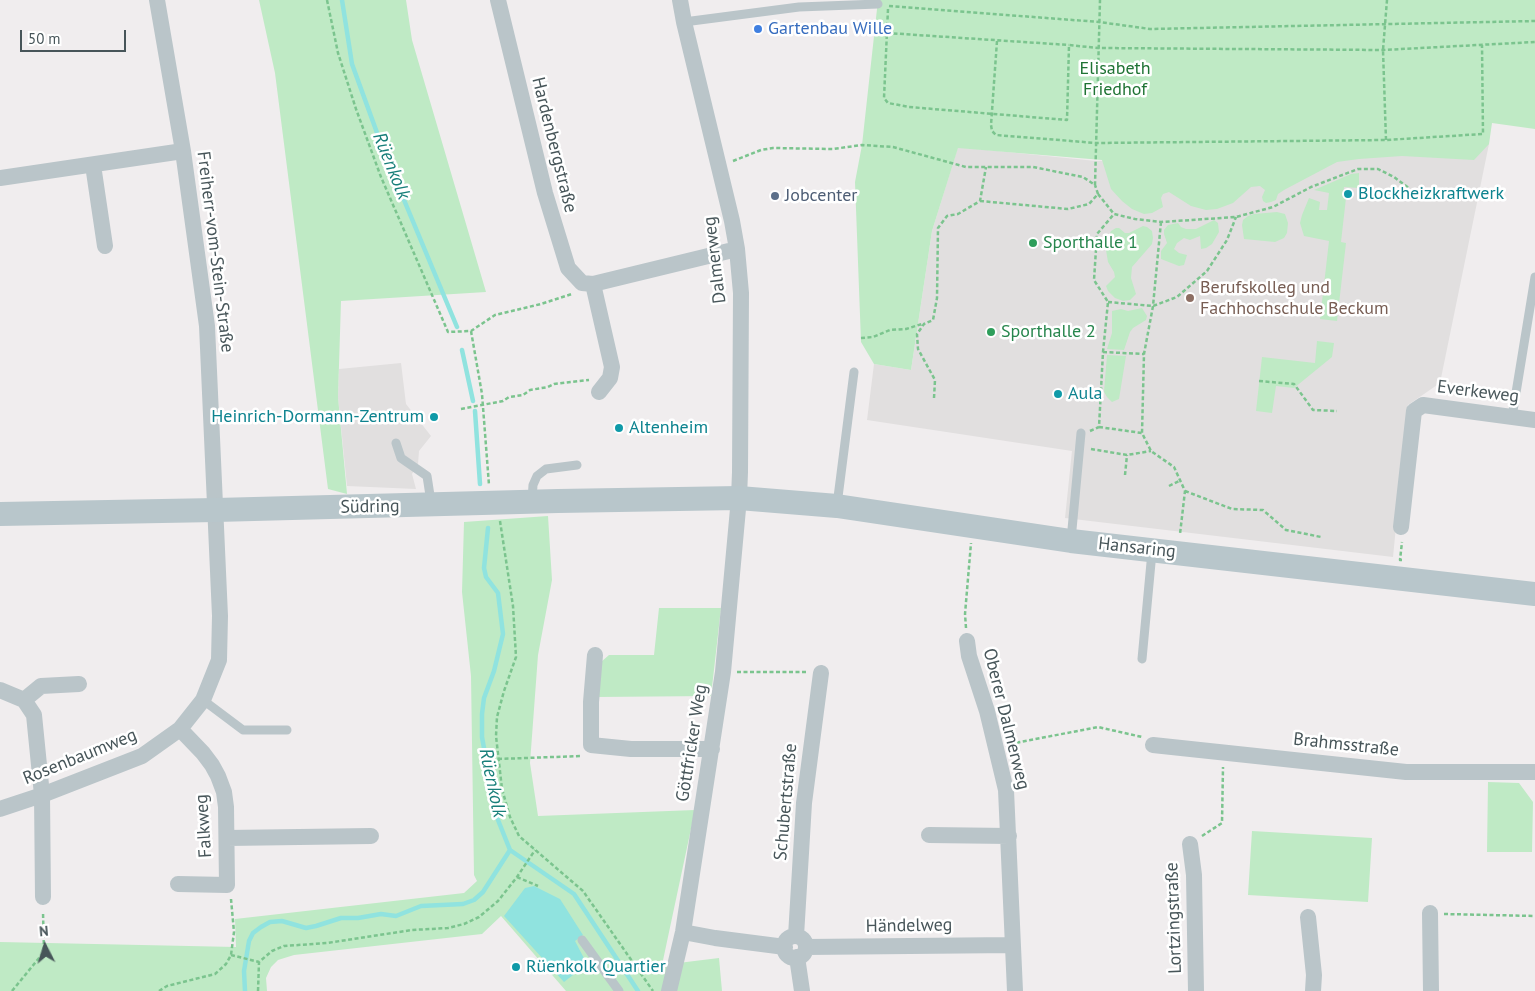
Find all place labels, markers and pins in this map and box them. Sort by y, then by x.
place label: Gartenbau Wille [768,18,892,40]
marker: Gartenbau Wille [752,23,764,35]
place label: Blockheizkraftwerk [1358,183,1504,205]
place label: Jobcenter [785,185,857,207]
marker: Blockheizkraftwerk [1342,188,1354,200]
marker: Jobcenter [769,190,781,202]
place label: Sporthalle 1 [1043,232,1138,254]
marker: Sporthalle 1 [1027,237,1039,249]
place label: Berufskolleg und Fachhochschule Beckum [1200,277,1389,320]
marker: Berufskolleg und Fachhochschule Beckum [1184,292,1196,304]
place label: Sporthalle 2 [1001,321,1096,343]
marker: Sporthalle 2 [985,326,997,338]
place label: Aula [1068,383,1102,405]
marker: Aula [1052,388,1064,400]
place label: Heinrich-Dormann-Zentrum [211,406,424,428]
marker: Heinrich-Dormann-Zentrum [428,411,440,423]
place label: Altenheim [629,417,708,439]
marker: Altenheim [613,422,625,434]
place label: Rüenkolk Quartier [526,956,666,978]
marker: Rüenkolk Quartier [510,961,522,973]

